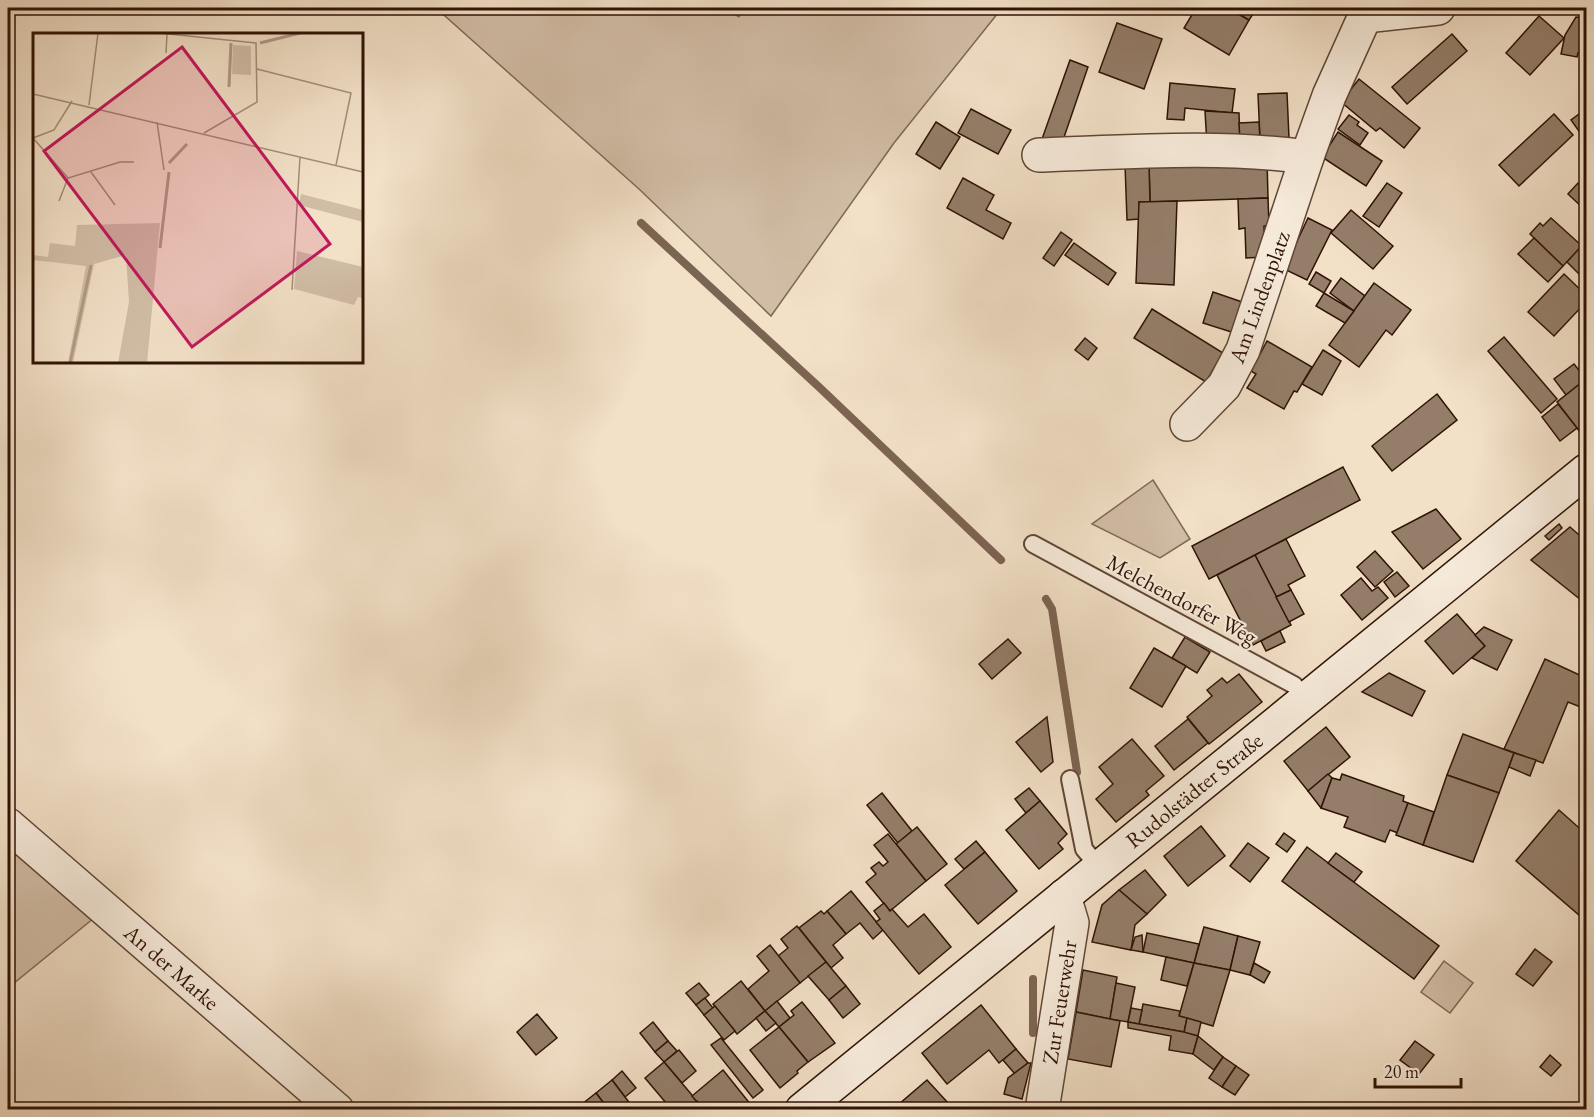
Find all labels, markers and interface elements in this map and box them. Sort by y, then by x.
inset map [33,33,363,363]
street label: Am Lindenplatz [1222,227,1297,368]
street label: Melchendorfer Weg [1102,548,1262,651]
street label: Rudolstädter Straße [1120,726,1269,855]
street label: An der Marke [117,917,226,1017]
street label: Zur Feuerwehr [1035,937,1084,1066]
scale bar [1375,1051,1460,1089]
text: 20 m [1384,1060,1419,1083]

